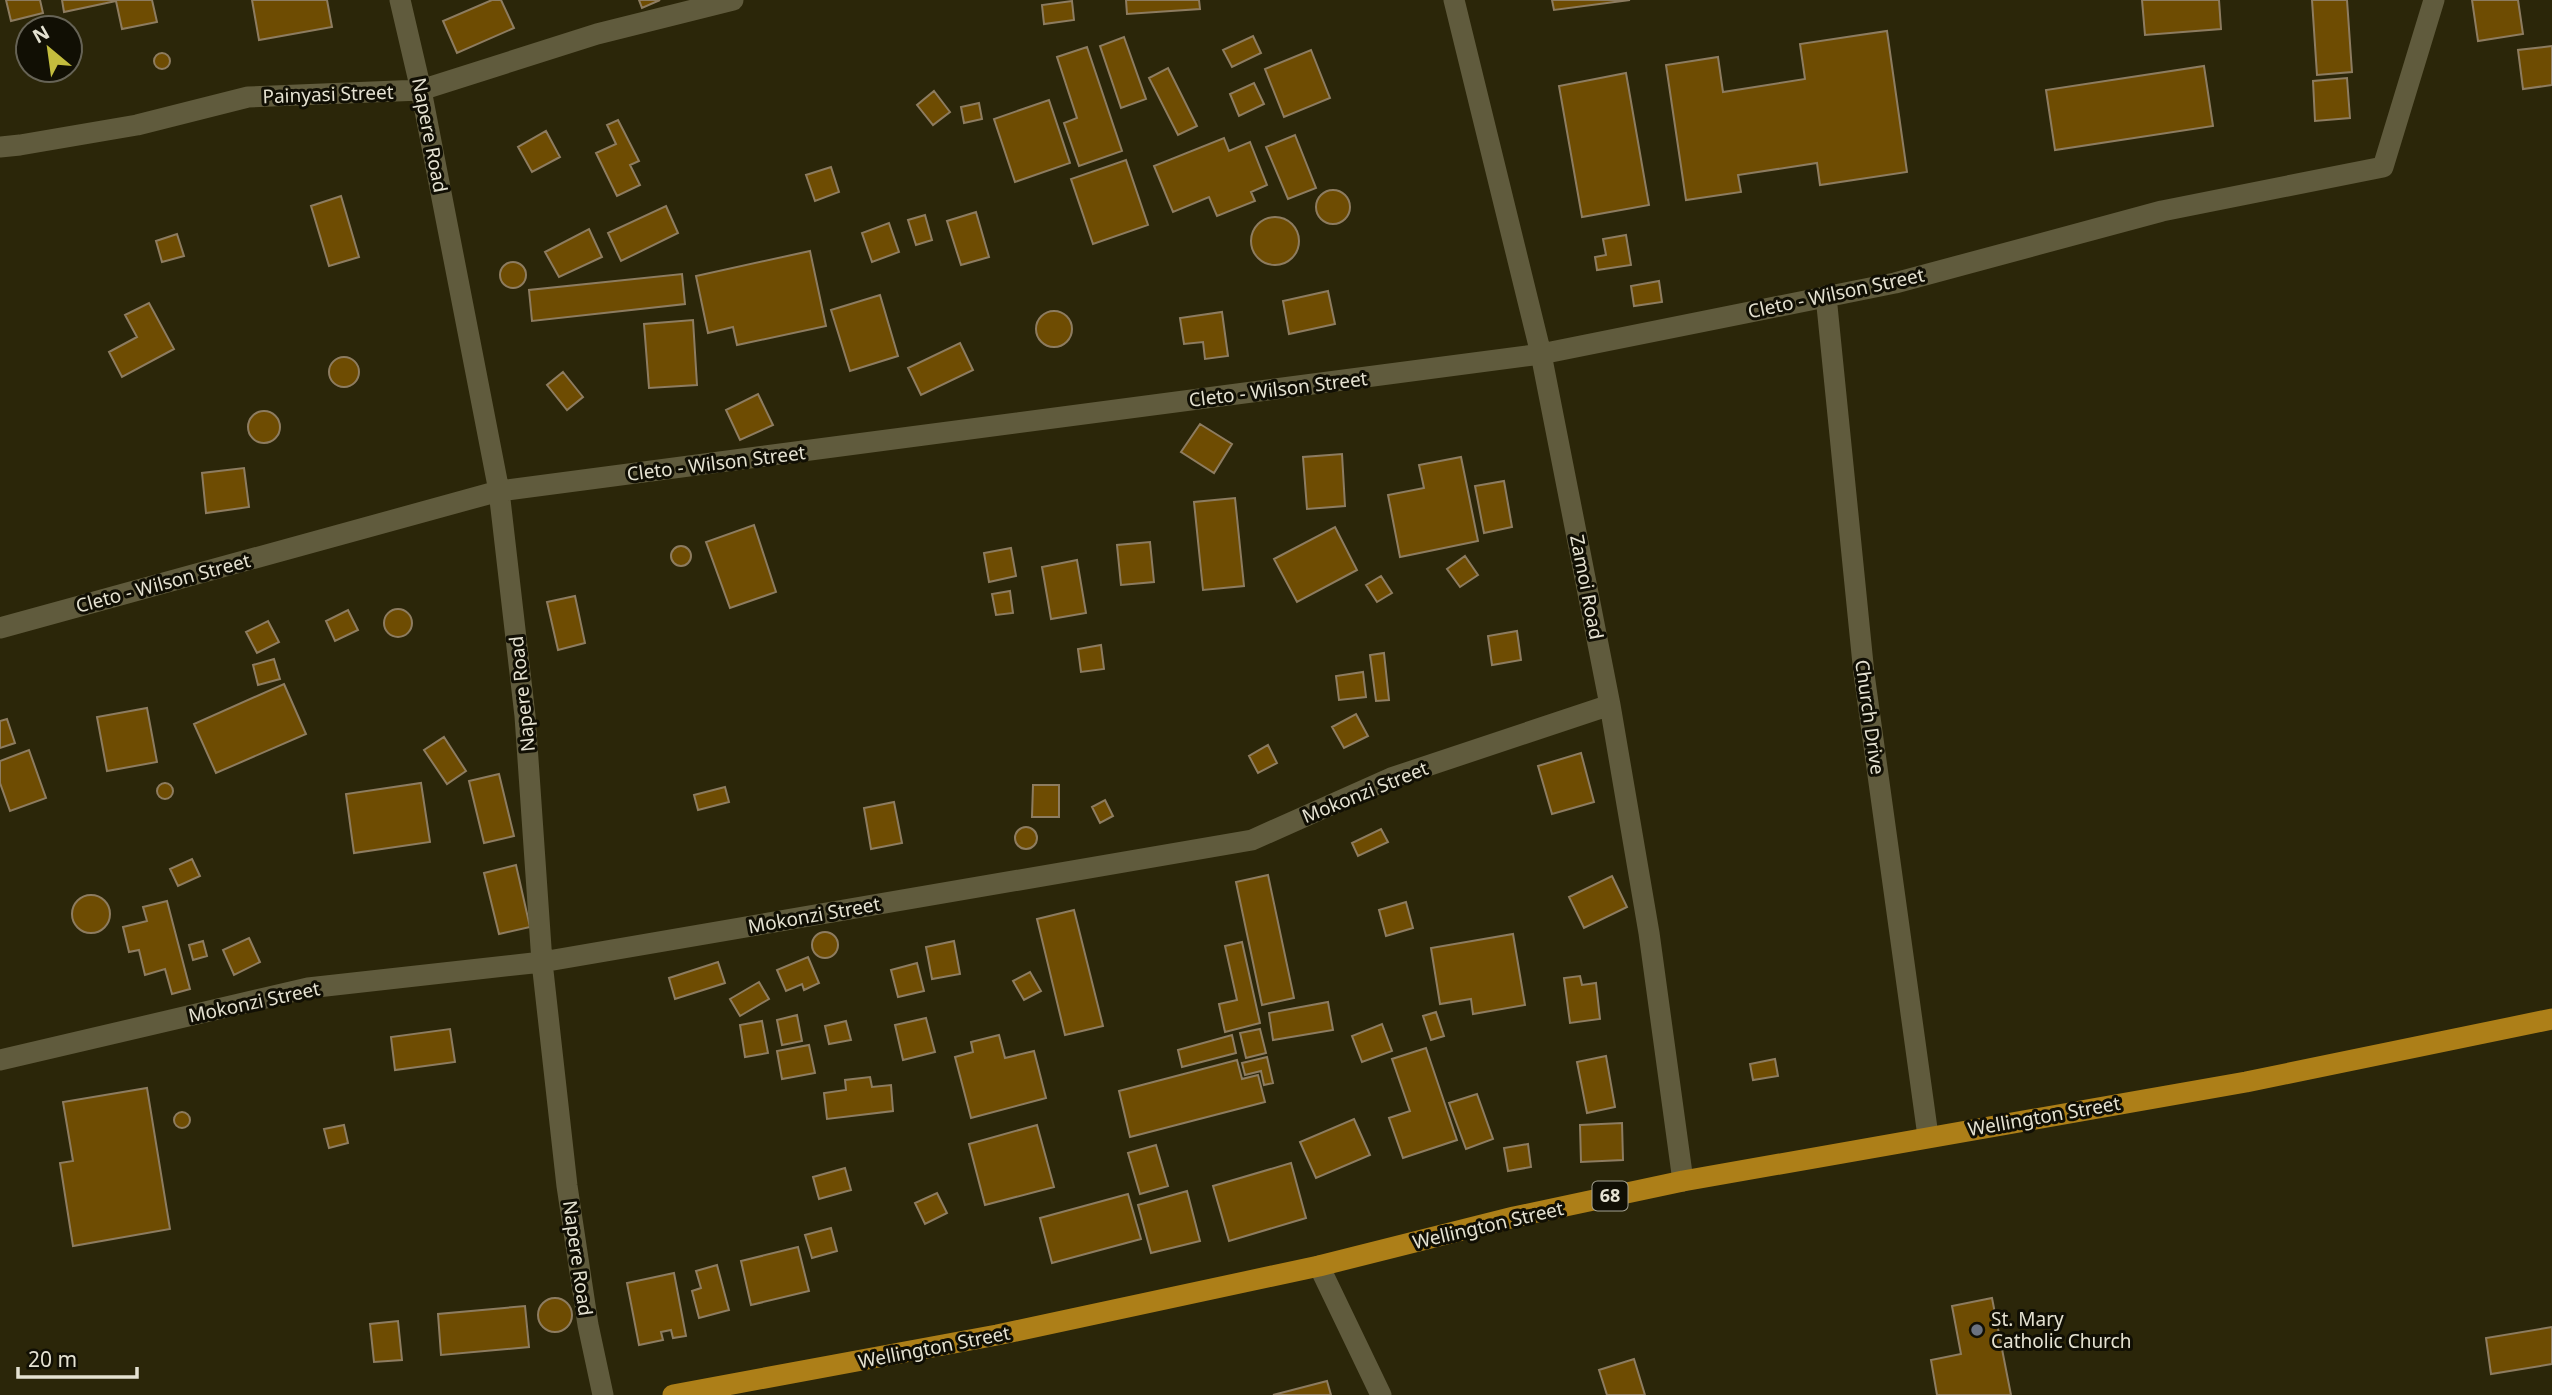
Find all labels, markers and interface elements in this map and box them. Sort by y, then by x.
north arrow [14,14,84,84]
text: N [28,19,54,49]
street label: Napere Road [406,75,454,195]
street label: Painyasi Street [262,79,394,109]
street label: Cleto - Wilson Street [1745,262,1927,324]
street label: Cleto - Wilson Street [1187,365,1369,413]
street label: Cleto - Wilson Street [625,439,807,487]
street label: Zamoi Road [1564,532,1610,642]
street label: Cleto - Wilson Street [73,547,253,619]
street label: Napere Road [503,635,541,753]
street label: Church Drive [1849,658,1891,776]
street label: Mokonzi Street [1298,755,1432,829]
street label: Mokonzi Street [746,891,882,939]
street label: Mokonzi Street [186,975,322,1029]
street label: Wellington Street [1966,1090,2122,1142]
road number: 68 [1592,1182,1628,1210]
street label: Wellington Street [1410,1195,1566,1255]
street label: Napere Road [557,1199,599,1317]
place label: St. Mary Catholic Church [1991,1306,2131,1354]
street label: Wellington Street [856,1319,1012,1374]
marker: St. Mary Catholic Church [1969,1322,1985,1338]
scale bar [18,1336,136,1380]
text: 20 m [28,1345,77,1373]

